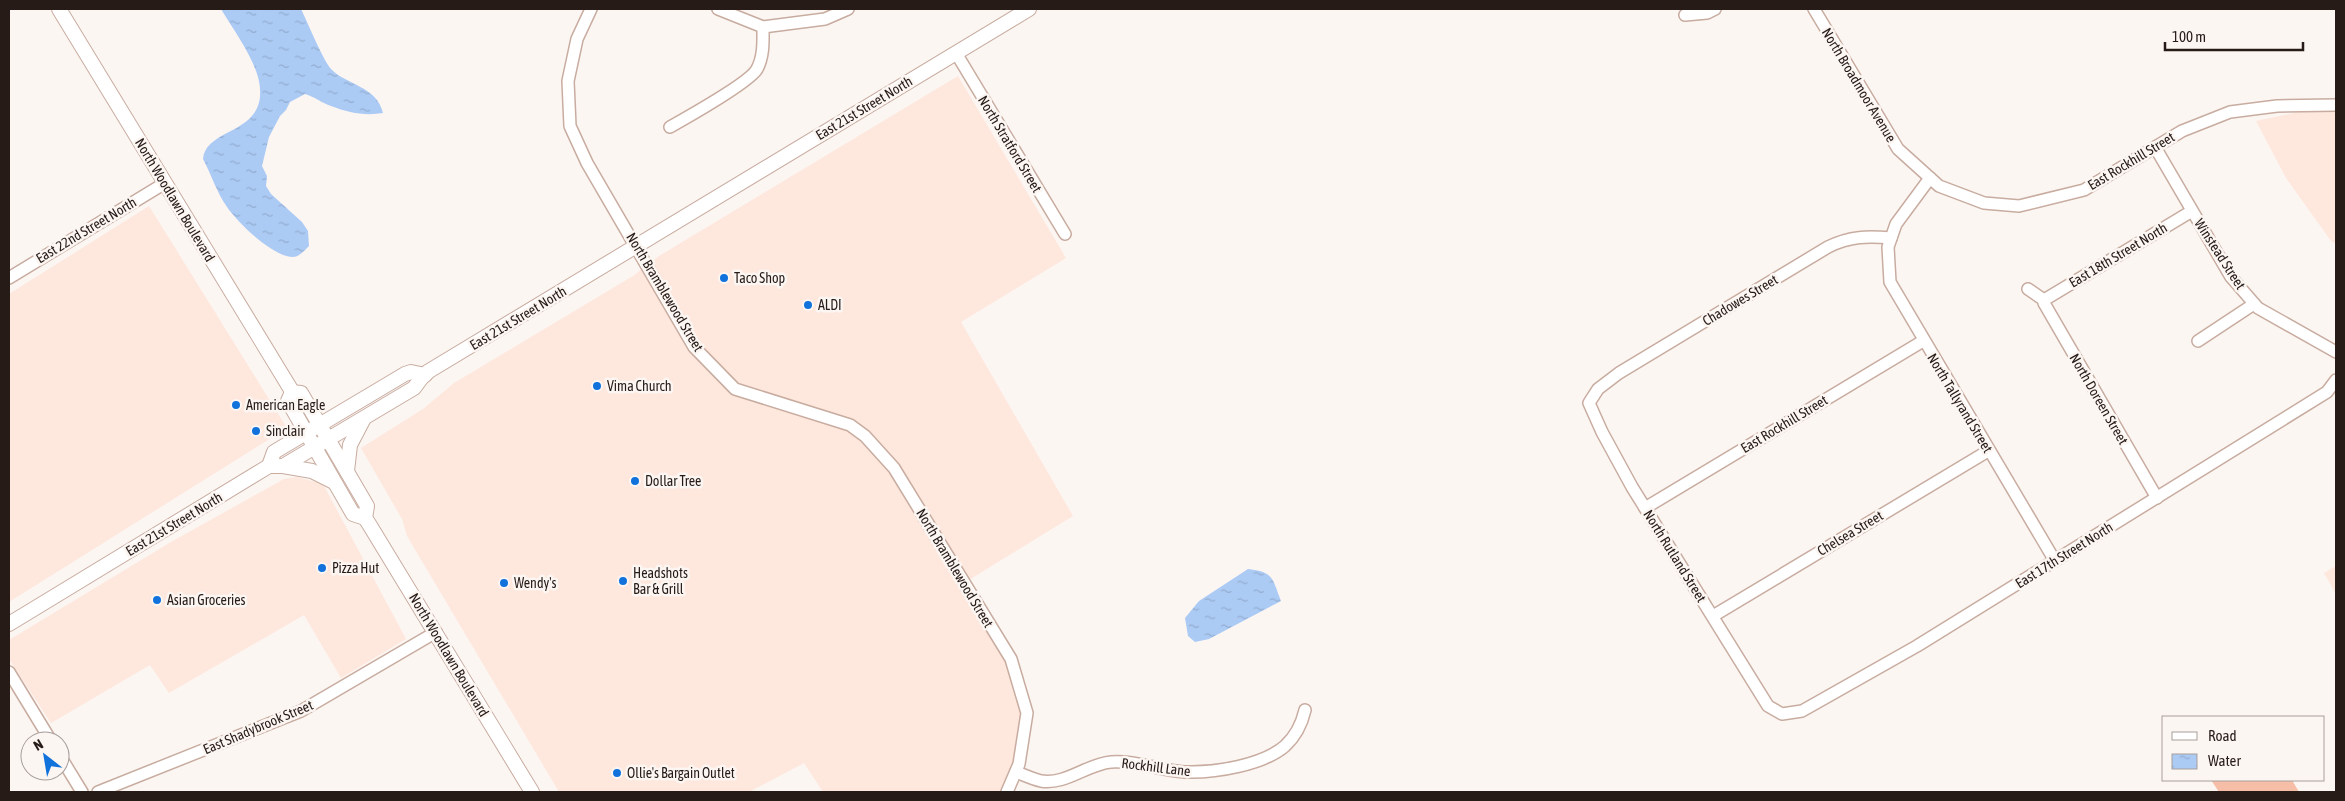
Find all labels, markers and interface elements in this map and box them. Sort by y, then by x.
scale bar [2165,20,2302,52]
street label: North Broadmoor Avenue [1819,25,1899,145]
text: 100 m [2172,28,2206,45]
street label: East 21st Street North [813,73,915,143]
street label: North Stratford Street [975,93,1045,195]
street label: East Rockhill Street [2085,129,2177,193]
street label: North Woodlawn Boulevard [132,135,218,265]
street label: East 22nd Street North [33,194,139,266]
street label: Winstead Street [2191,216,2249,292]
street label: East 18th Street North [2066,219,2170,291]
street label: North Bramblewood Street [623,230,707,354]
place label: Taco Shop [734,270,786,286]
street label: Chadowes Street [1700,271,1780,329]
marker: Taco Shop [718,272,730,284]
street label: East 21st Street North [467,283,569,353]
place label: ALDI [818,297,842,313]
marker: ALDI [802,299,814,311]
street label: North Tallyrand Street [1924,351,1996,455]
street label: North Doreen Street [2067,351,2131,447]
place label: Vima Church [607,378,672,394]
marker: Vima Church [591,380,603,392]
street label: East Rockhill Street [1738,392,1830,456]
place label: American Eagle [246,397,325,413]
marker: American Eagle [230,399,242,411]
place label: Sinclair [266,423,306,439]
marker: Sinclair [250,425,262,437]
place label: Dollar Tree [645,473,701,489]
marker: Dollar Tree [629,475,641,487]
street label: East 21st Street North [123,489,225,559]
street label: North Bramblewood Street [913,506,997,630]
street label: North Rutland Street [1640,507,1710,605]
street label: Chelsea Street [1814,507,1886,559]
street label: East 17th Street North [2012,519,2116,591]
place label: Pizza Hut [332,560,379,576]
marker: Pizza Hut [316,562,328,574]
place label: Headshots Bar & Grill [633,565,688,597]
place label: Wendy's [514,575,557,591]
marker: Headshots Bar & Grill [617,575,629,587]
marker: Wendy's [498,577,510,589]
street label: North Woodlawn Boulevard [406,590,492,720]
place label: Asian Groceries [167,592,246,608]
marker: Asian Groceries [151,594,163,606]
street label: East Shadybrook Street [201,697,315,757]
legend [2162,716,2325,781]
text: Road [2208,727,2237,744]
north arrow [20,731,70,781]
text: N [31,736,46,754]
text: Water [2208,752,2241,769]
street label: Rockhill Lane [1121,755,1191,779]
place label: Ollie's Bargain Outlet [627,765,735,781]
marker: Ollie's Bargain Outlet [611,767,623,779]

